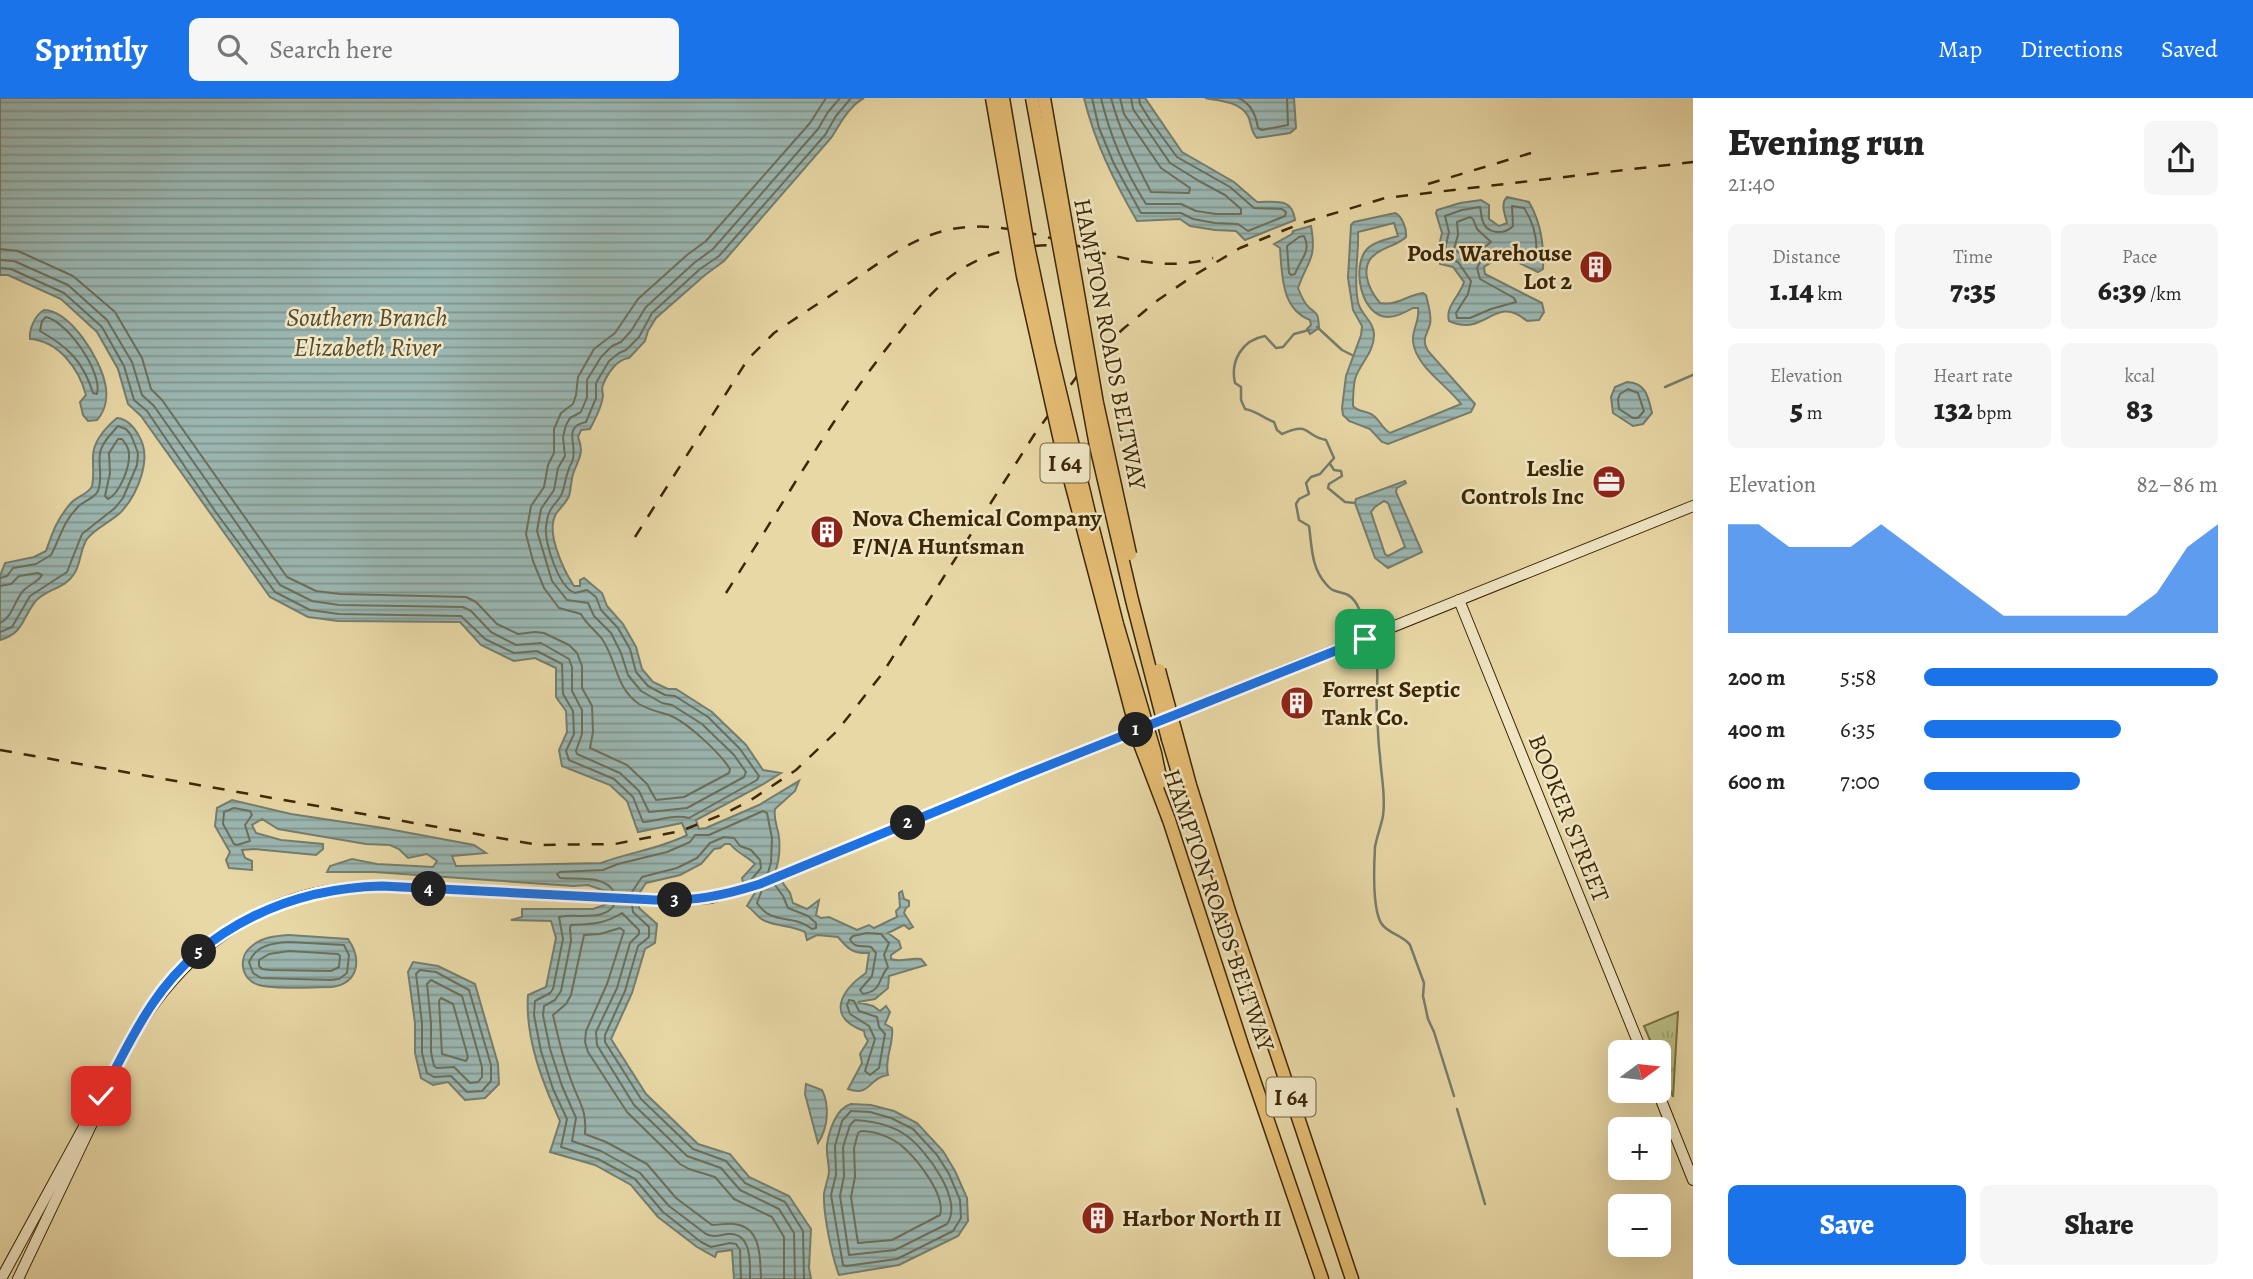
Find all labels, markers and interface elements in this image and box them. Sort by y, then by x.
search box [189,18,679,81]
text: Sprintly [35,27,147,72]
icon: search [213,30,251,68]
text: Search here [269,32,393,67]
text: Map [1938,33,1982,65]
text: Directions [2020,33,2123,65]
text: Saved [2161,33,2218,65]
text: Evening run [1728,116,1925,168]
button: share [2144,121,2218,195]
text: 21:40 [1728,168,1775,199]
street label: HAMPTON ROADS BELTWAY [1066,196,1154,493]
place label: Pods Warehouse Lot 2 [1407,237,1572,297]
text: Distance [1772,244,1840,270]
text: Time [1953,244,1993,270]
text: Pace [2122,244,2157,270]
building icon: Pods Warehouse Lot 2 [1577,248,1615,286]
text: 1.14 [1770,270,1814,310]
text: 7:35 [1950,270,1996,310]
text: 6:39 [2098,270,2146,310]
text: km [1814,281,1843,307]
text: /km [2146,281,2182,307]
water label: Southern Branch Elizabeth River [286,300,448,365]
text: Elevation [1770,363,1843,389]
text: Heart rate [1933,363,2013,389]
text: kcal [2124,363,2155,389]
text: 5 [1790,389,1803,429]
text: 132 [1934,389,1973,429]
text: 83 [2126,389,2153,429]
text: m [1803,400,1822,426]
text: bpm [1973,400,2012,426]
road number: I 64 [1040,444,1090,482]
place label: Leslie Controls Inc [1461,452,1584,512]
office icon: Leslie Controls Inc [1590,463,1628,501]
text: Elevation [1728,469,1816,500]
text: 82–86 m [2136,469,2218,500]
place label: Nova Chemical Company F/N/A Huntsman [852,502,1103,562]
building icon: Nova Chemical Company F/N/A Huntsman [808,513,846,551]
pin [1335,609,1395,669]
icon: arrive [1346,620,1384,658]
text: 200 m [1728,662,1786,693]
text: 5:58 [1840,662,1876,693]
place label: Forrest Septic Tank Co. [1322,673,1460,733]
building icon: Forrest Septic Tank Co. [1278,684,1316,722]
pin: 1 [1118,712,1154,748]
text: 400 m [1728,714,1785,745]
text: 6:35 [1840,714,1876,745]
text: 1 [1132,716,1139,742]
street label: BOOKER STREET [1521,729,1617,907]
street label: HAMPTON ROADS BELTWAY [1156,765,1283,1056]
text: 600 m [1728,766,1785,797]
text: 7:00 [1840,766,1880,797]
pin: 2 [890,806,926,840]
text: 2 [903,809,912,835]
pin: 4 [412,872,446,906]
text: 4 [424,875,433,901]
pin: 3 [658,882,692,918]
text: 3 [670,886,679,912]
pin: 5 [182,934,216,970]
text: 5 [194,938,203,964]
north arrow [1608,1040,1671,1102]
map controls [1608,1040,1671,1257]
pin [71,1066,131,1126]
icon: check [82,1077,120,1115]
road number: I 64 [1266,1078,1316,1116]
button: + [1608,1117,1671,1180]
button: Save [1728,1185,1966,1265]
button: Share [1980,1185,2218,1265]
button: − [1608,1194,1671,1257]
building icon: Harbor North II [1079,1199,1117,1237]
place label: Harbor North II [1122,1202,1281,1234]

